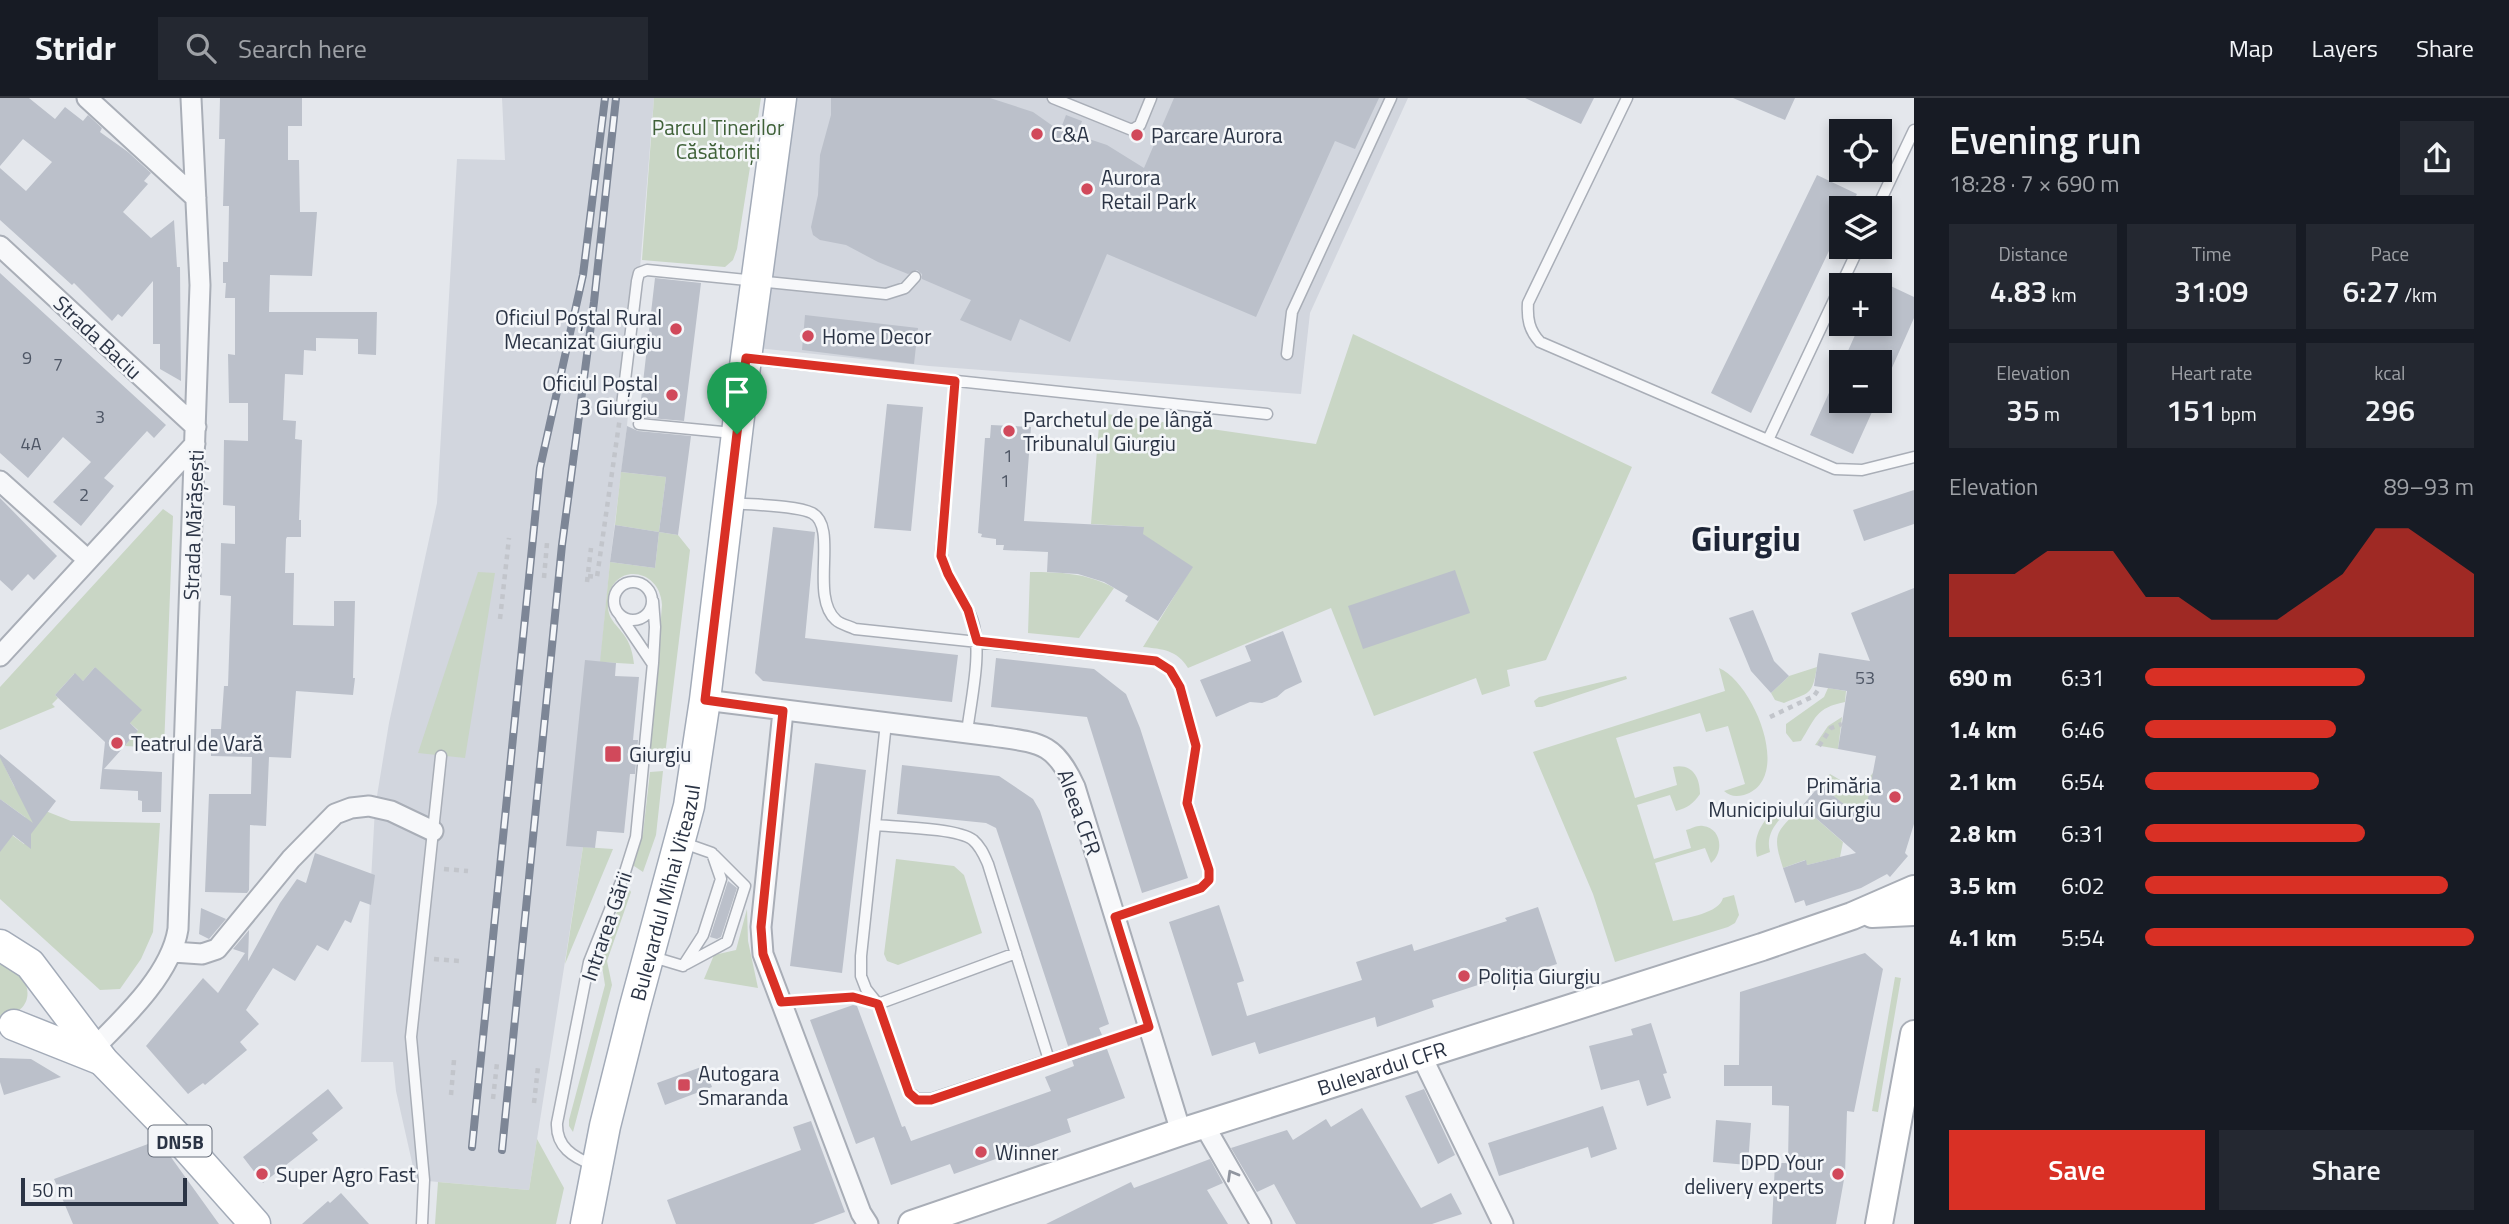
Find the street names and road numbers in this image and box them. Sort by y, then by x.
street label: Strada Baciu [47,287,149,387]
street label: Strada Mărășești [174,449,212,601]
street label: Aleea CFR [1050,765,1110,859]
street label: Bulevardul Mihai Viteazul [621,782,708,1004]
street label: Intrarea Gării [572,867,640,985]
street label: Bulevardul CFR [1313,1032,1450,1104]
road number: DN5B [148,1126,212,1156]

